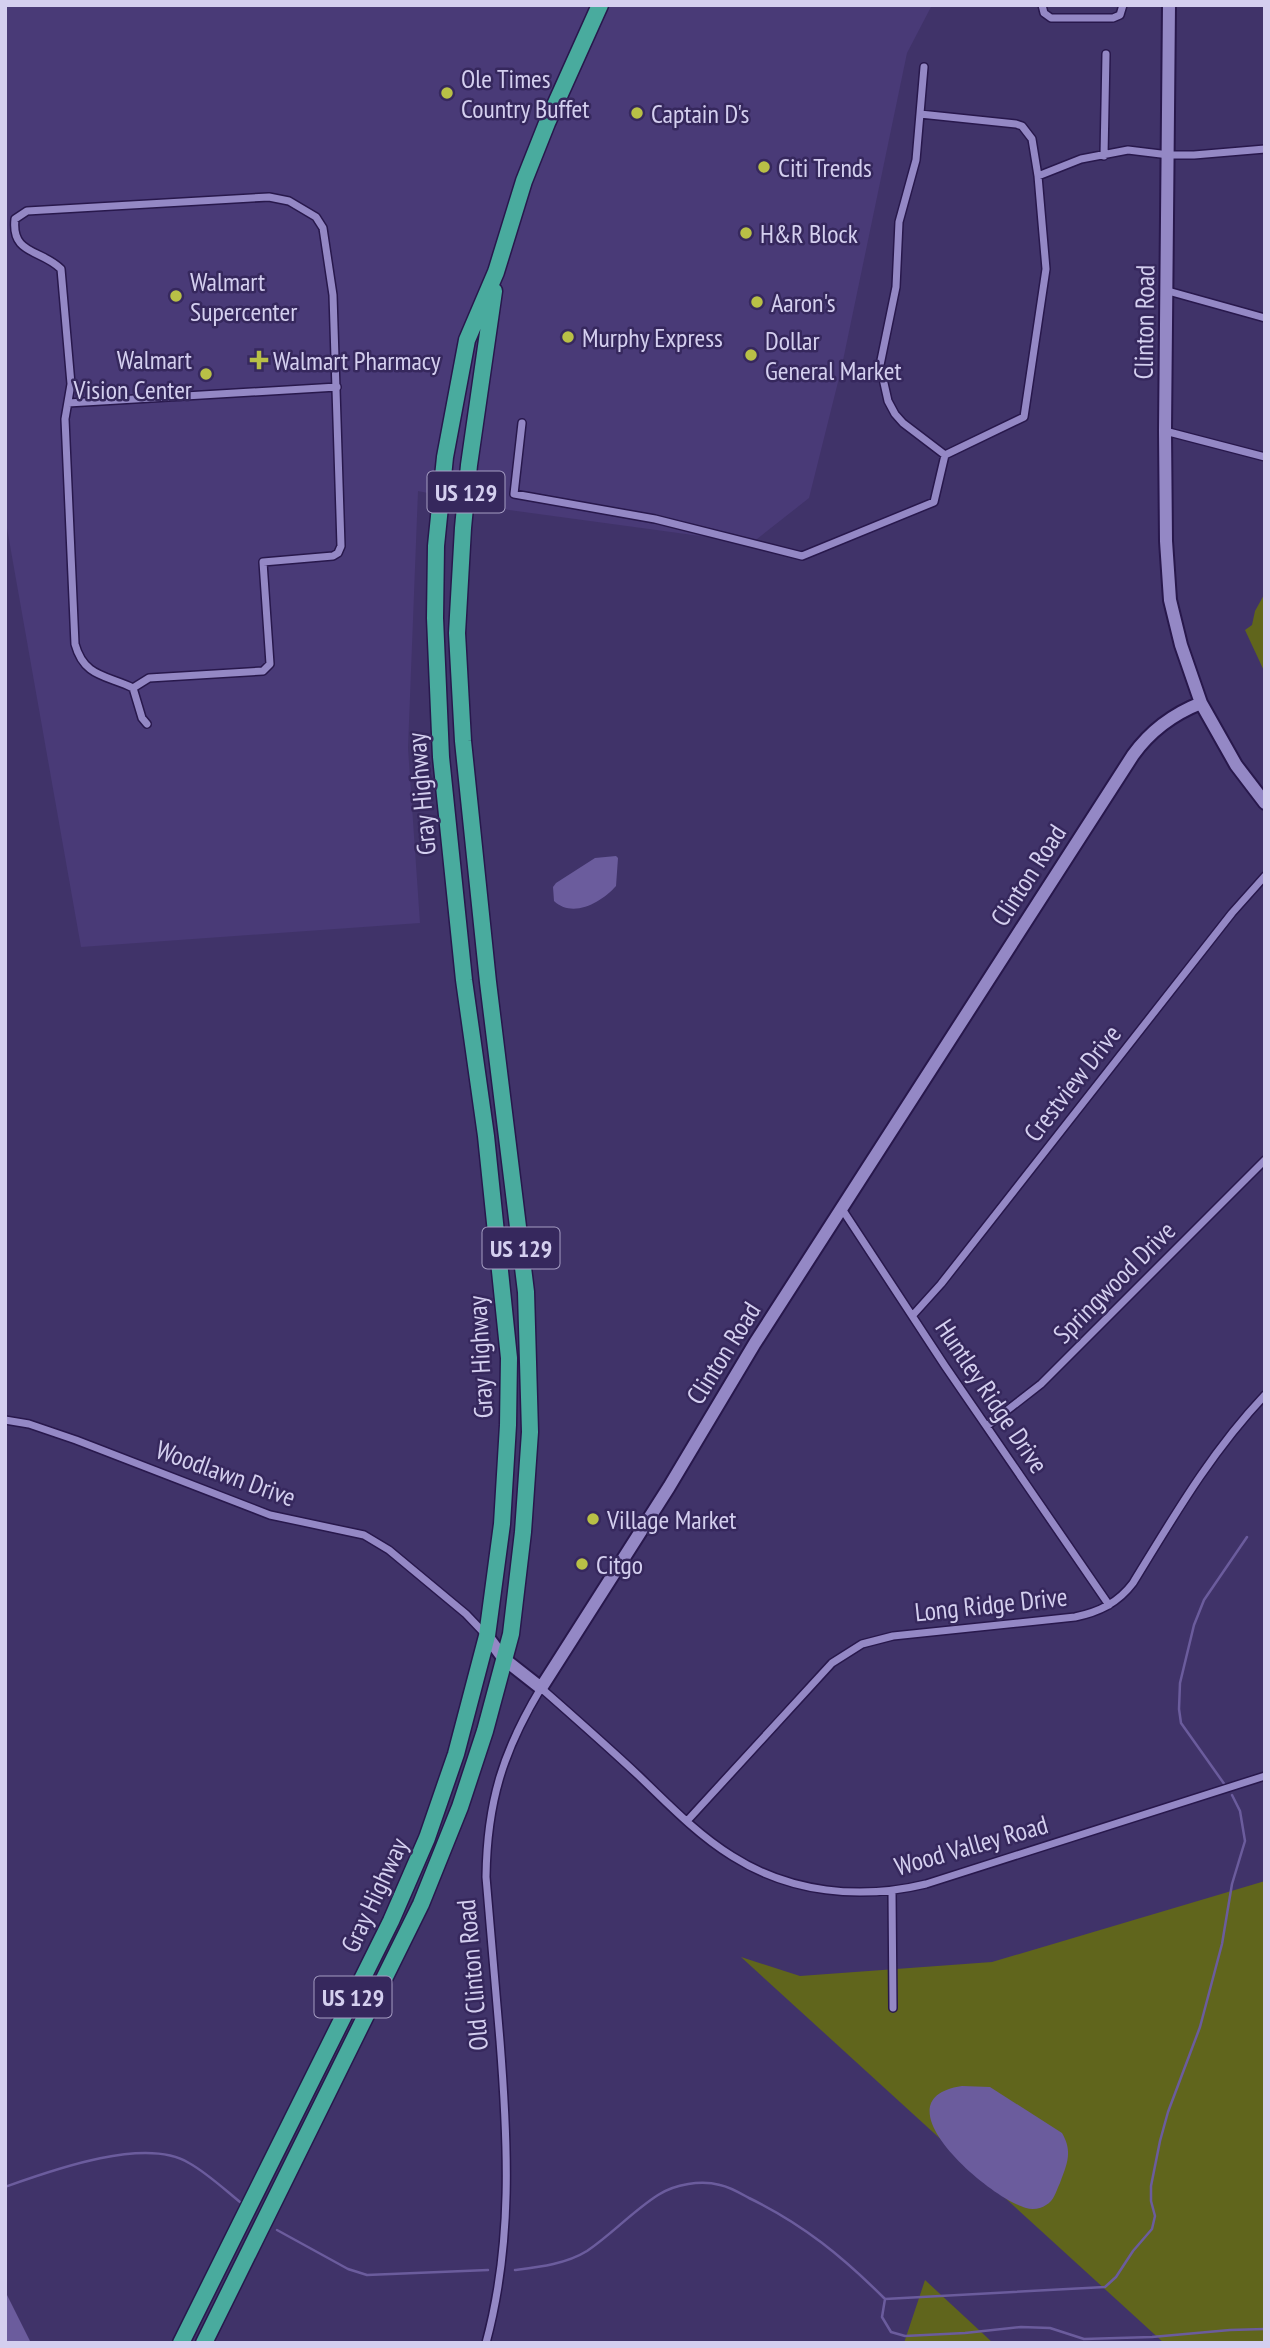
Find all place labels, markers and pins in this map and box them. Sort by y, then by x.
place label: Ole Times Country Buffet [461,62,590,125]
marker: Ole Times Country Buffet [439,85,455,101]
place label: Captain D's [651,97,749,130]
marker: Captain D's [629,105,645,121]
place label: Citi Trends [778,151,872,184]
marker: Citi Trends [756,159,772,175]
place label: H&R Block [760,217,858,250]
marker: H&R Block [738,225,754,241]
place label: Walmart Supercenter [190,265,297,328]
place label: Aaron's [771,286,836,319]
marker: Walmart Supercenter [168,288,184,304]
marker: Aaron's [749,294,765,310]
place label: Murphy Express [582,321,723,354]
place label: Dollar General Market [765,324,902,387]
marker: Murphy Express [560,329,576,345]
place label: Walmart Vision Center [73,343,192,406]
place label: Walmart Pharmacy [273,344,441,377]
marker: Dollar General Market [743,347,759,363]
marker: Walmart Pharmacy [251,352,267,368]
marker: Walmart Vision Center [198,366,214,382]
place label: Village Market [606,1503,736,1536]
marker: Village Market [585,1511,601,1527]
place label: Citgo [596,1548,643,1581]
marker: Citgo [574,1556,590,1572]

